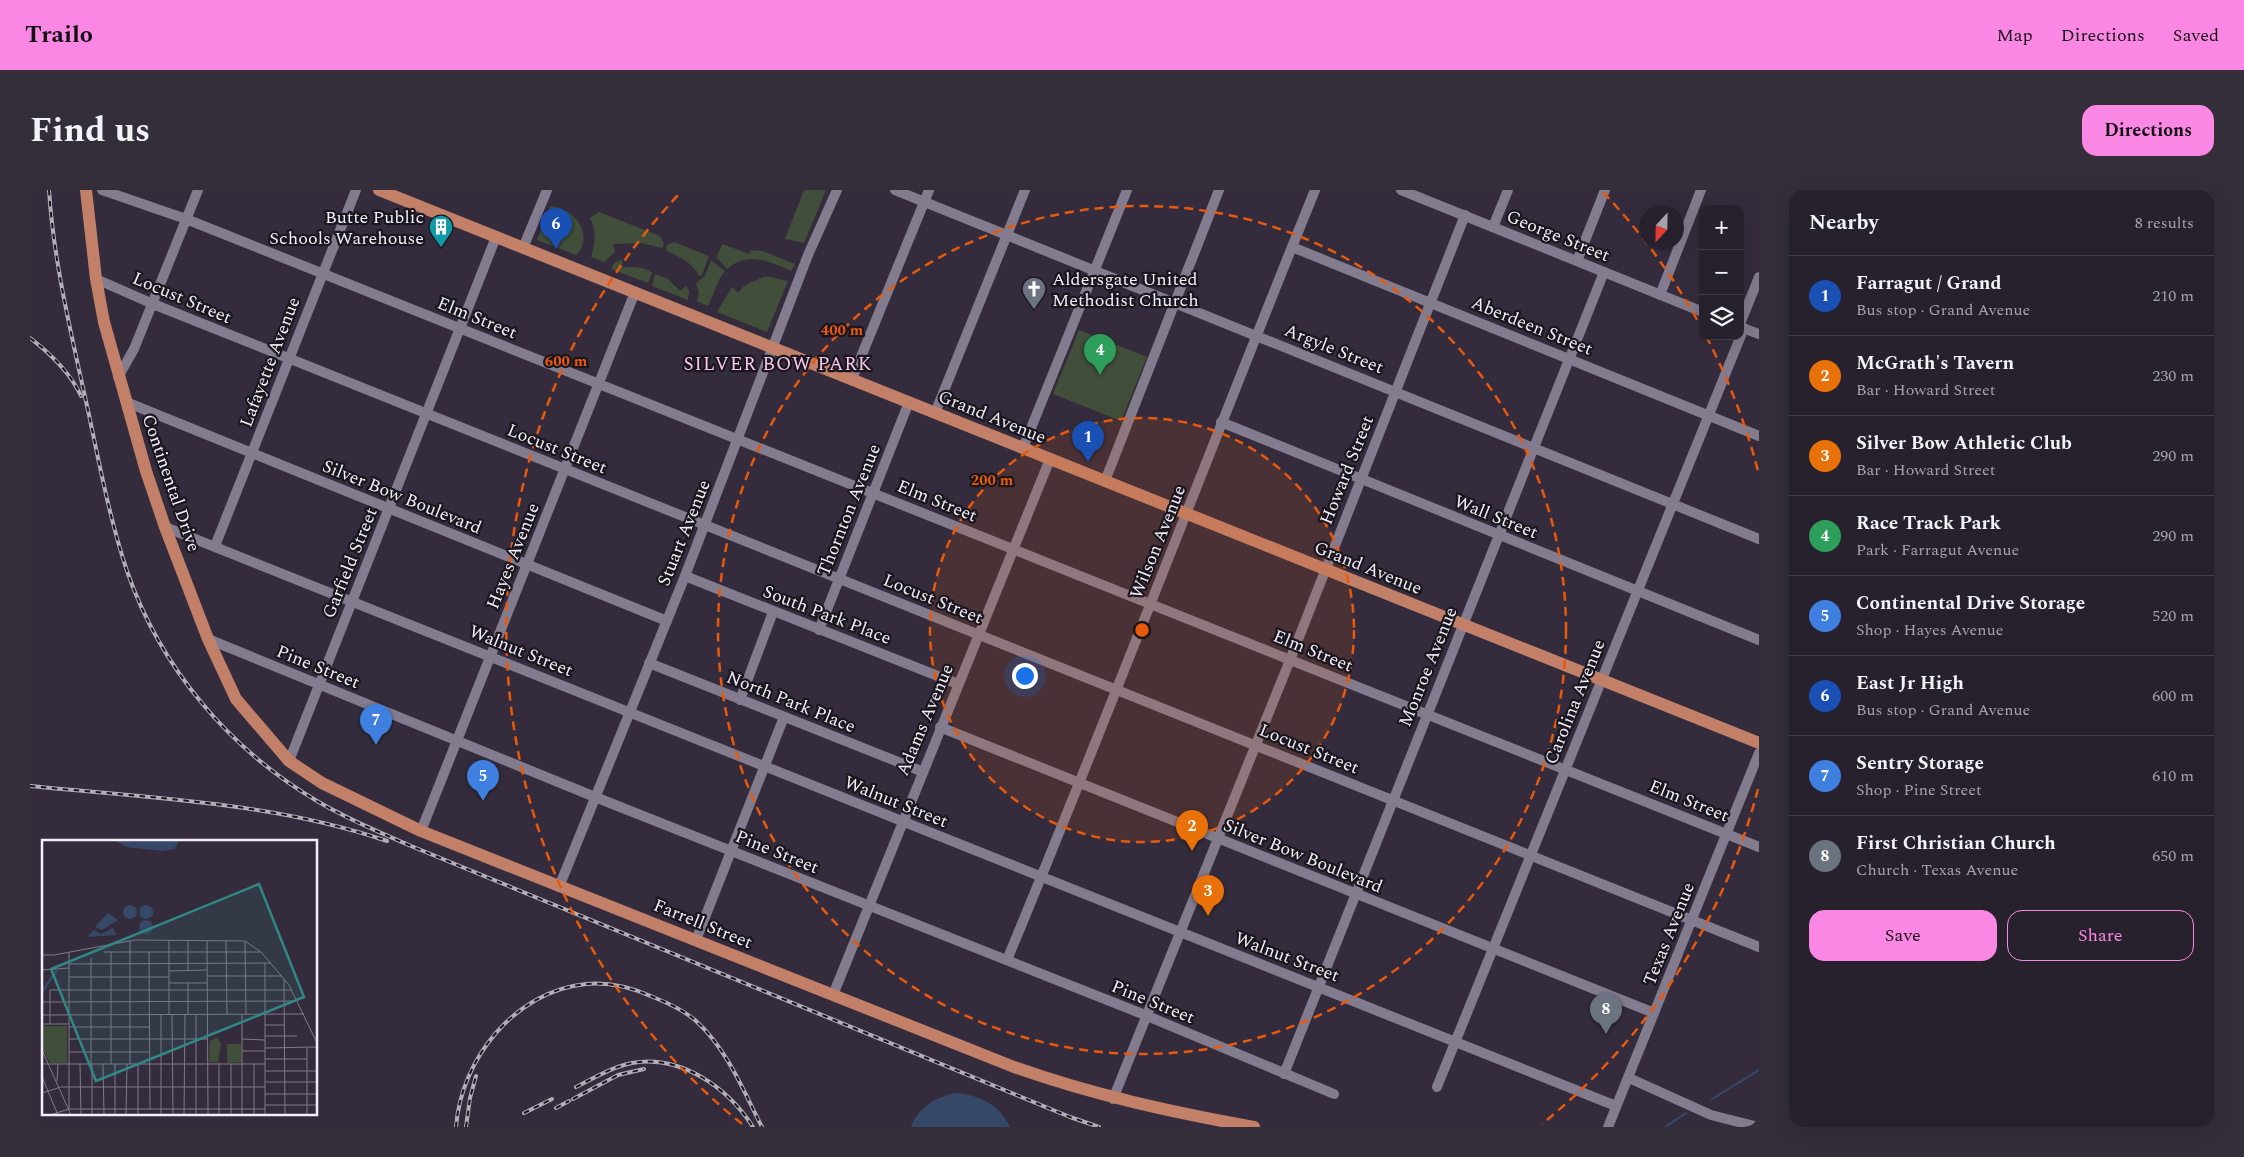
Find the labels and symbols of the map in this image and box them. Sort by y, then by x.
street label: George Street [1502,203,1614,269]
place label: Butte Public Schools Warehouse [269,204,424,252]
north arrow [1639,205,1684,250]
pin: 6 [540,208,572,249]
building icon: Butte Public Schools Warehouse [428,214,454,248]
street label: Locust Street [128,265,236,331]
place label: Aldersgate United Methodist Church [1052,266,1199,314]
church icon: Aldersgate United Methodist Church [1021,276,1047,310]
street label: Aberdeen Street [1467,289,1597,363]
street label: Elm Street [433,290,521,346]
street label: Lafayette Avenue [233,293,307,431]
street label: Argyle Street [1280,317,1388,381]
text: 400 m [821,319,864,342]
pin: 4 [1084,334,1116,375]
text: 600 m [545,350,588,373]
district label: SILVER BOW PARK [683,350,873,379]
street label: Grand Avenue [934,383,1050,451]
street label: Continental Drive [135,411,207,555]
street label: Howard Street [1313,411,1381,529]
street label: Locust Street [503,417,611,481]
pin: 1 [1072,421,1104,462]
street label: Thornton Avenue [810,440,888,580]
street label: Silver Bow Boulevard [318,453,486,541]
text: 200 m [971,469,1014,492]
street label: Elm Street [893,473,981,529]
street label: Stuart Avenue [650,476,718,590]
street label: Wilson Avenue [1123,481,1193,603]
street label: Wall Street [1450,488,1542,546]
street label: Hayes Avenue [479,499,547,613]
street label: Garfield Street [315,503,385,623]
street label: Grand Avenue [1310,534,1426,602]
street label: Locust Street [879,567,987,631]
street label: South Park Place [759,578,895,652]
street label: Monroe Avenue [1392,603,1464,731]
street label: Walnut Street [465,618,577,684]
centre of rings [1133,621,1151,639]
street label: Elm Street [1269,623,1357,679]
street label: Carolina Avenue [1538,635,1612,769]
street label: Pine Street [272,638,364,696]
street label: Adams Avenue [889,660,961,780]
your location [1012,663,1038,689]
street label: North Park Place [722,664,860,740]
pin: 7 [360,704,392,745]
street label: Locust Street [1255,717,1363,781]
pin: 5 [467,760,499,801]
street label: Walnut Street [840,769,952,835]
street label: Elm Street [1645,773,1733,829]
pin: 2 [1176,810,1208,851]
street label: Silver Bow Boulevard [1219,812,1387,900]
street label: Pine Street [731,823,823,881]
inset map [42,840,318,1114]
pin: 3 [1192,875,1224,916]
street label: Texas Avenue [1636,878,1702,990]
street label: Farrell Street [649,892,757,956]
street label: Walnut Street [1231,925,1343,989]
street label: Pine Street [1107,973,1199,1031]
pin: 8 [1590,993,1622,1034]

